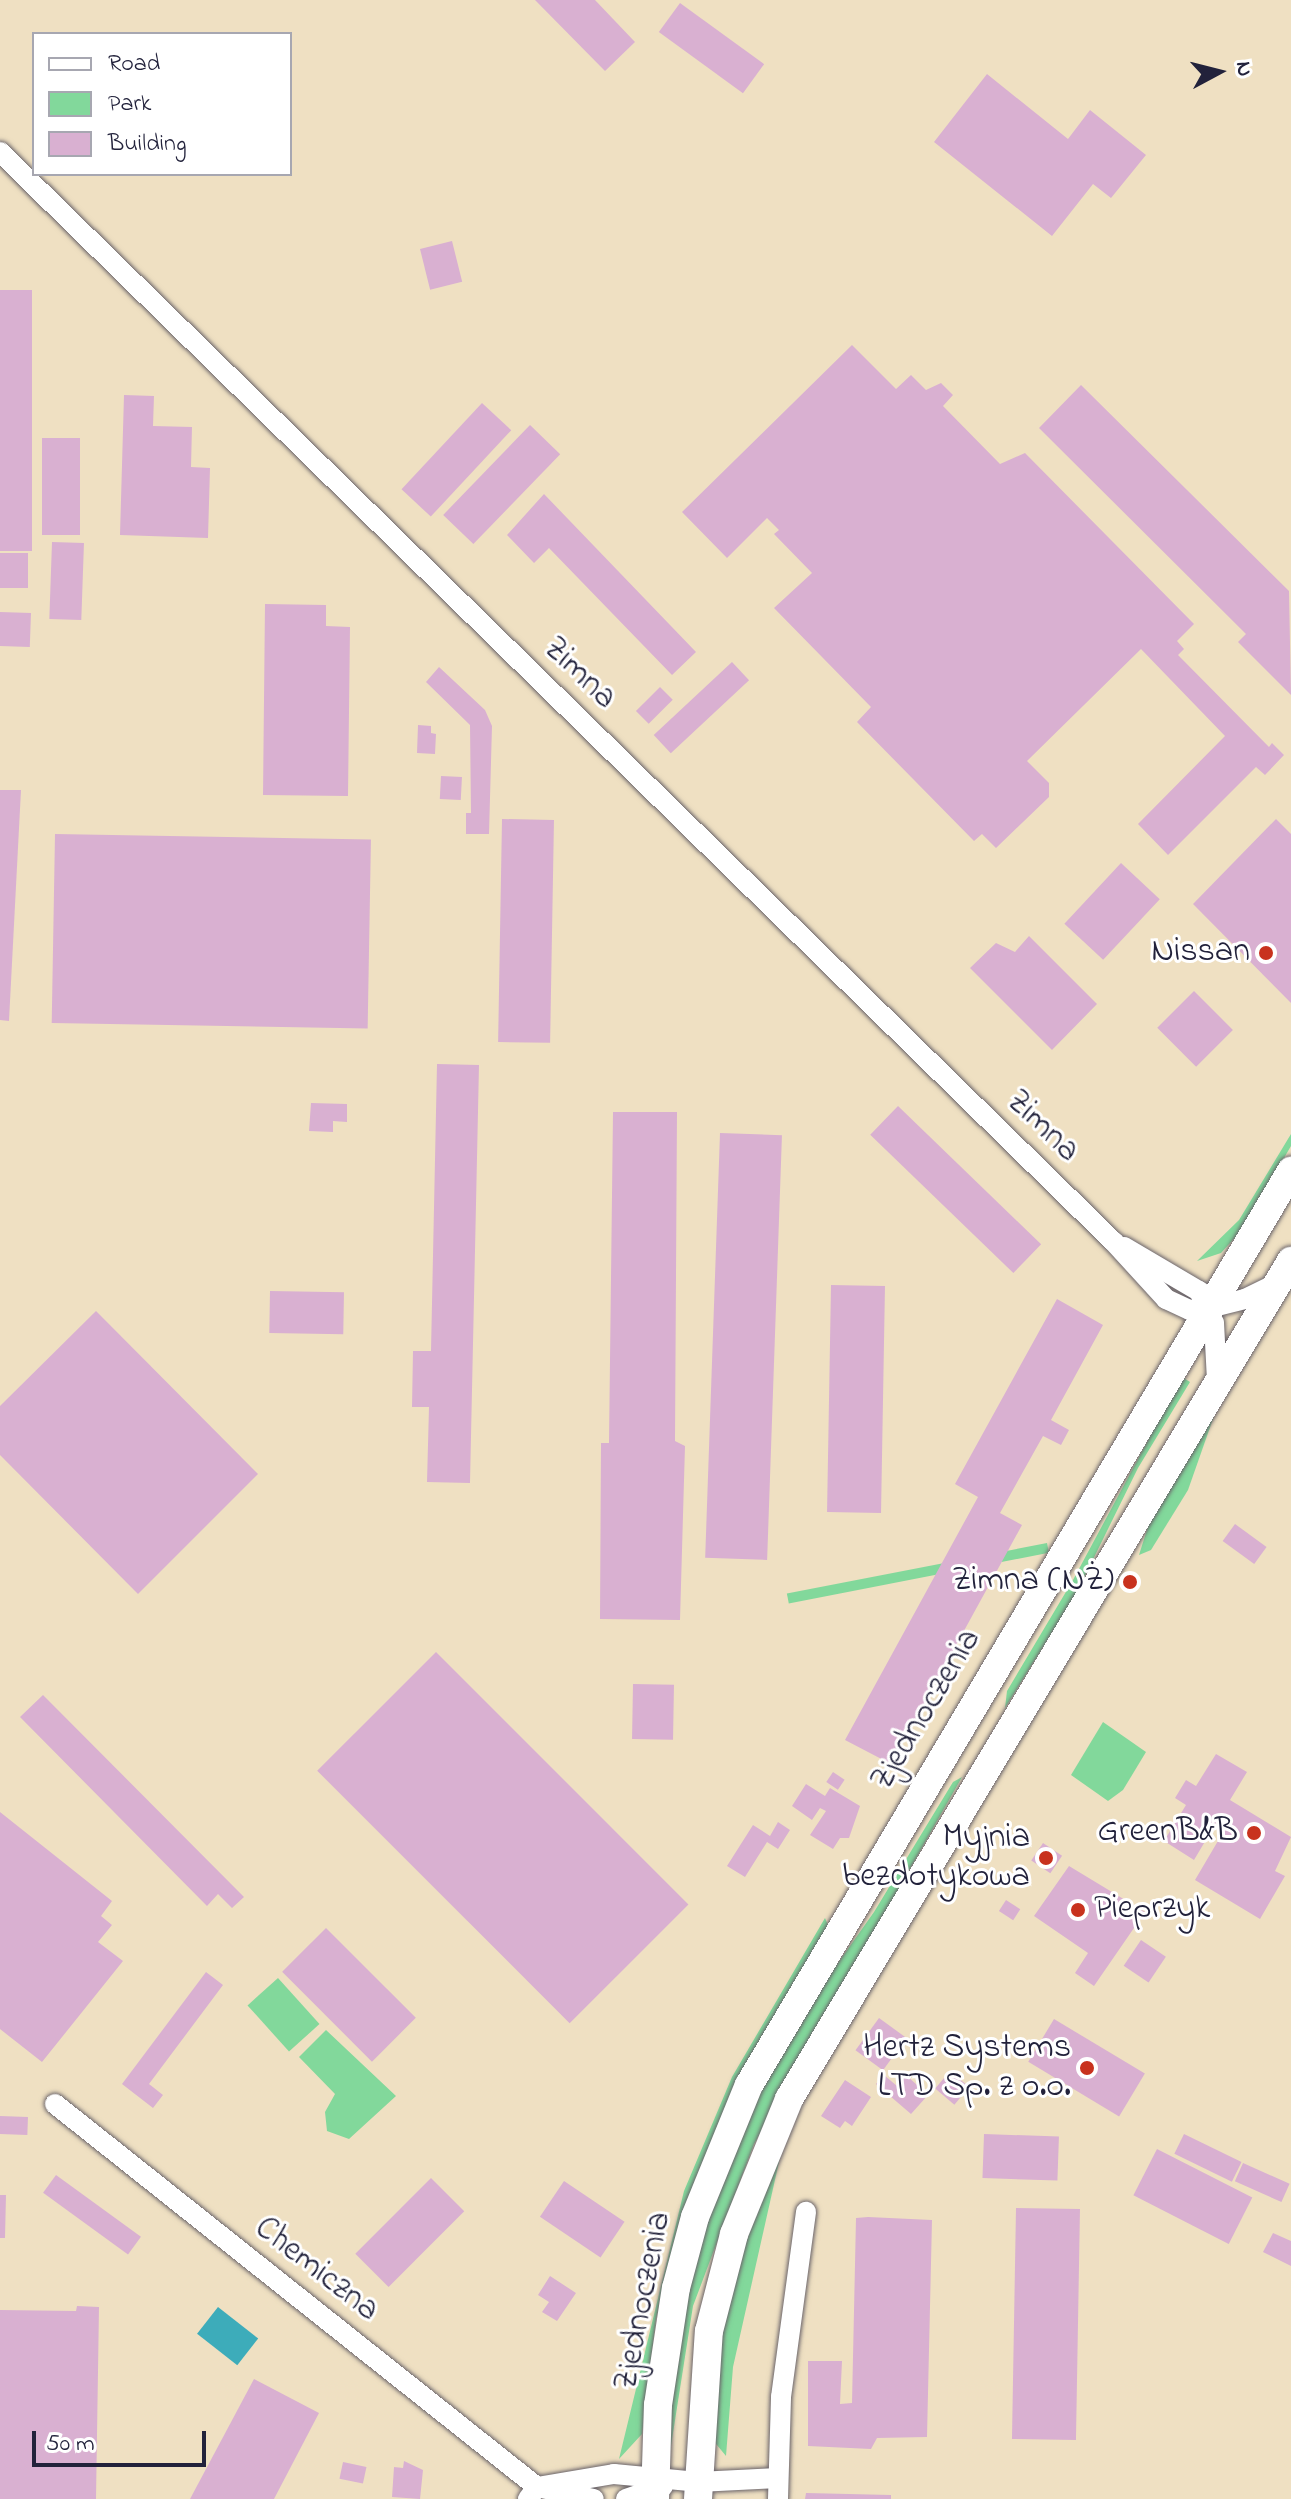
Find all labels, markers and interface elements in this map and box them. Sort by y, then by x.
legend [32,32,292,176]
north arrow [1179,32,1259,112]
text: Road [108,47,160,82]
text: N [1226,60,1260,78]
text: Park [108,87,151,122]
text: Building [108,127,187,162]
street label: Zimna [534,629,624,719]
place label: Nissan [1151,933,1250,973]
marker: Nissan [1257,944,1275,962]
street label: Zimna [997,1082,1087,1172]
place label: Zimna (NŻ) [952,1562,1114,1602]
marker: Zimna (NŻ) [1121,1573,1139,1591]
street label: Zjednoczenia [863,1622,991,1798]
place label: GreenB&B [1098,1813,1238,1853]
place label: Myjnia bezdotykowa [842,1818,1030,1898]
marker: GreenB&B [1245,1824,1263,1842]
marker: Myjnia bezdotykowa [1037,1849,1055,1867]
place label: Pieprzyk [1094,1890,1210,1930]
marker: Pieprzyk [1069,1901,1087,1919]
place label: Hertz Systems LTD Sp. z o.o. [863,2028,1071,2108]
marker: Hertz Systems LTD Sp. z o.o. [1078,2059,1096,2077]
street label: Zjednoczenia [607,2208,681,2394]
street label: Chemiczna [246,2209,386,2331]
scale bar [36,2415,210,2465]
text: 50 m [46,2427,95,2462]

